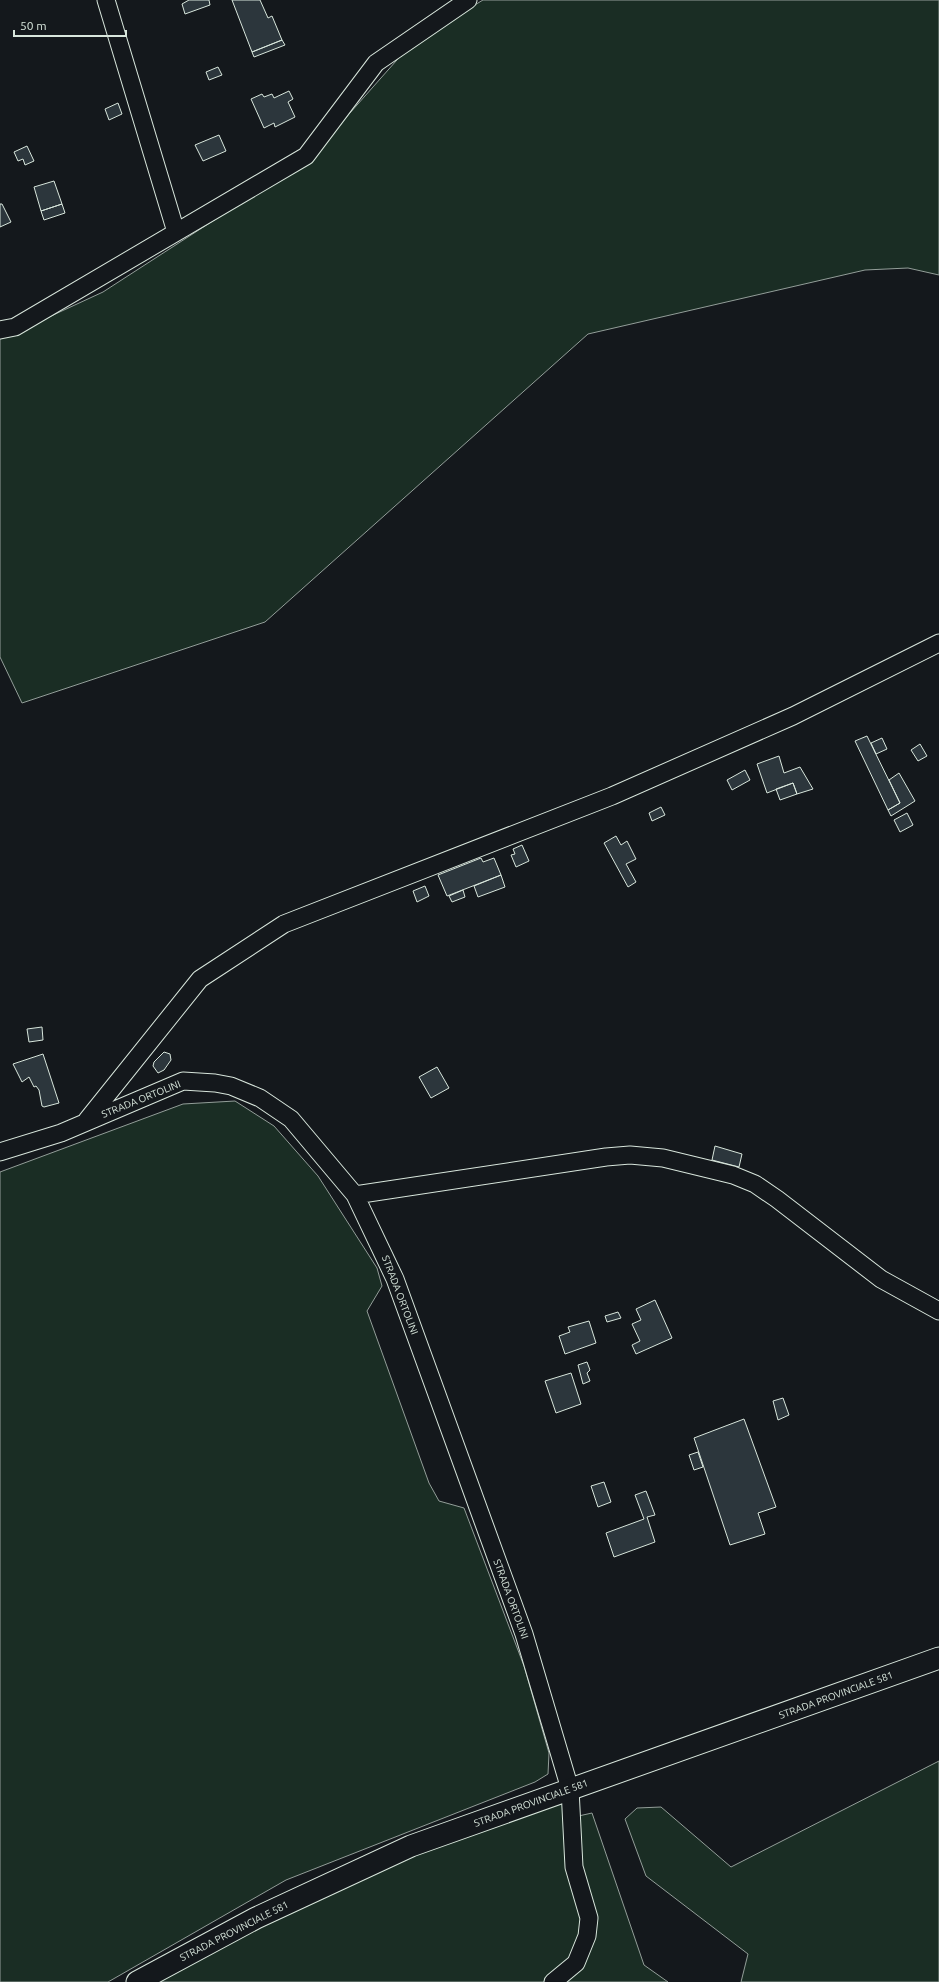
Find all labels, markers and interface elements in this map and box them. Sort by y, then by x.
scale bar [14,12,126,38]
text: 50 m [20,19,47,32]
street label: STRADA ORTOLINI [100,1078,182,1120]
street label: STRADA ORTOLINI [380,1254,420,1336]
street label: STRADA ORTOLINI [491,1558,531,1640]
street label: STRADA PROVINCIALE 581 [777,1669,895,1721]
street label: STRADA PROVINCIALE 581 [472,1777,590,1829]
street label: STRADA PROVINCIALE 581 [178,1899,290,1963]

